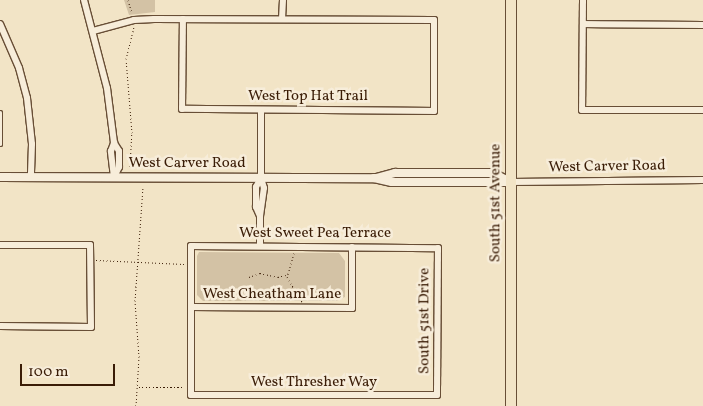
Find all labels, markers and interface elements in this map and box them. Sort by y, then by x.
street label: West Top Hat Trail [248,88,368,106]
street label: South 51st Avenue [487,144,505,262]
street label: West Carver Road [128,155,246,173]
street label: West Carver Road [548,157,666,177]
street label: West Sweet Pea Terrace [239,225,391,243]
street label: South 51st Drive [416,268,434,374]
street label: West Cheatham Lane [203,286,341,304]
scale bar [22,354,118,386]
text: 100 m [28,362,68,383]
street label: West Thresher Way [250,374,378,392]

